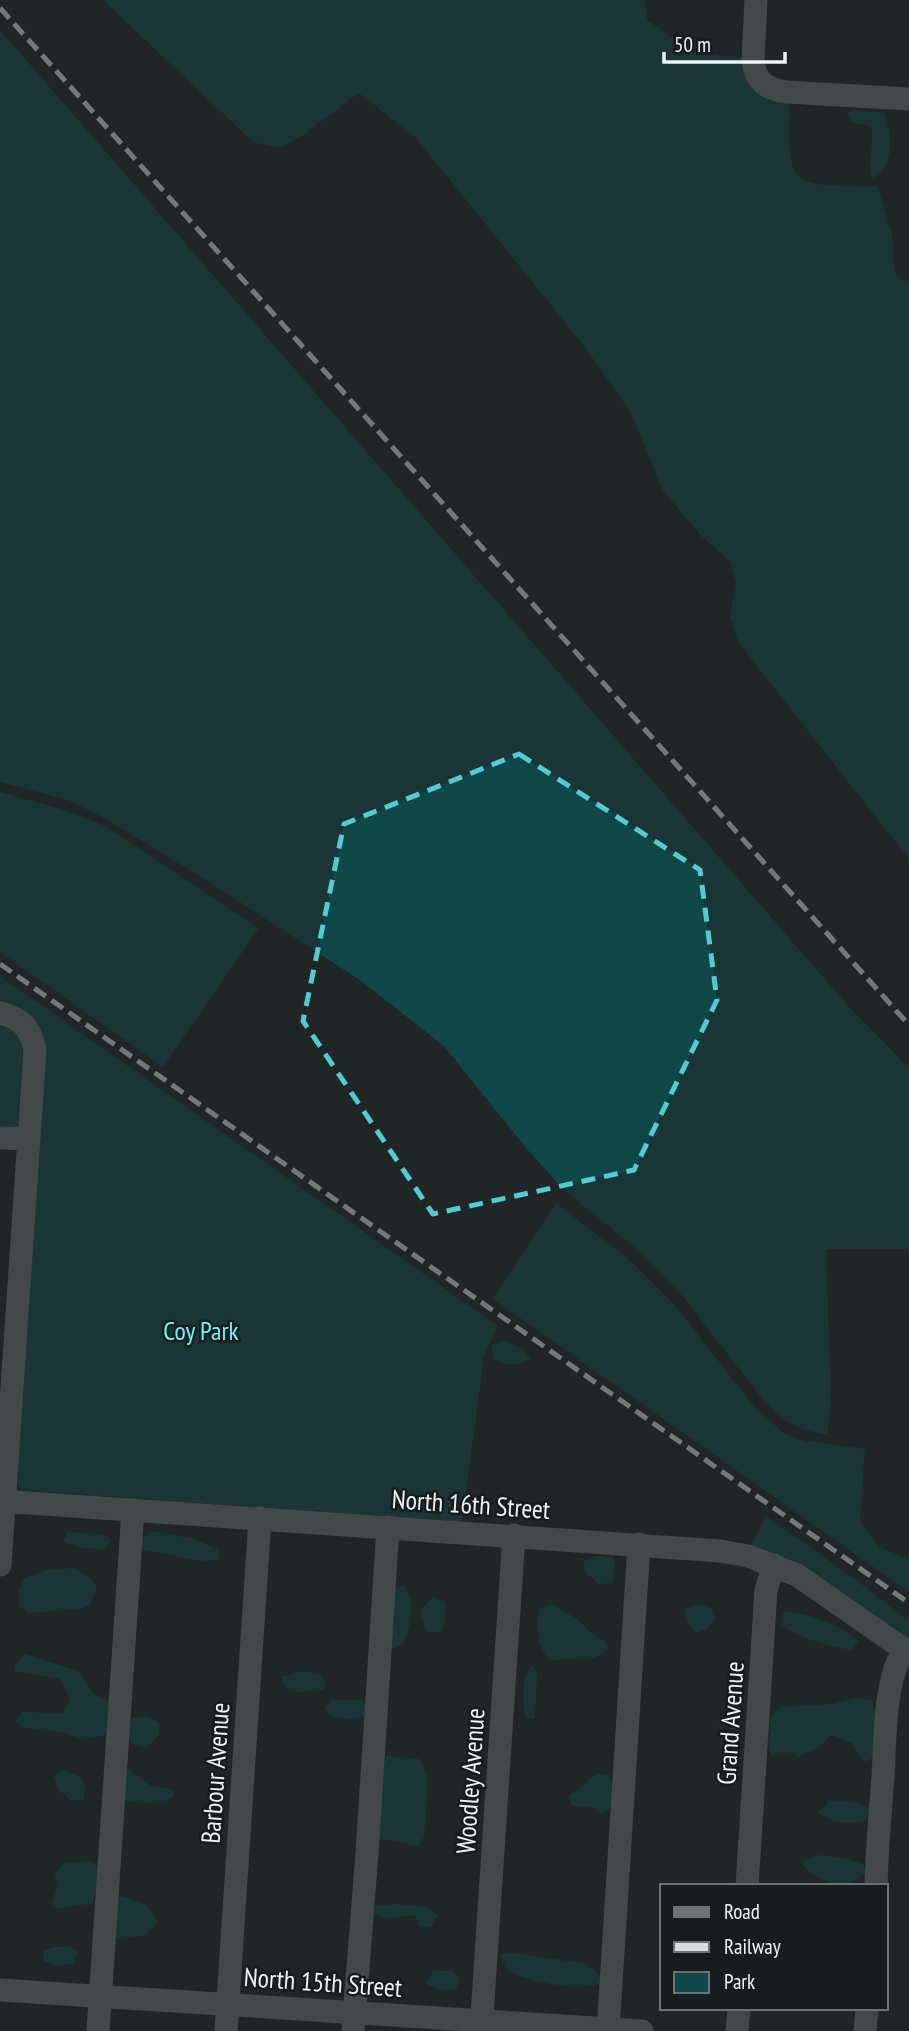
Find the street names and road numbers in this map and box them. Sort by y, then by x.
street label: North 16th Street [391,1482,551,1526]
street label: Grand Avenue [709,1660,751,1786]
street label: Barbour Avenue [194,1701,236,1845]
street label: Woodley Avenue [448,1707,492,1855]
street label: North 15th Street [243,1960,403,2004]

